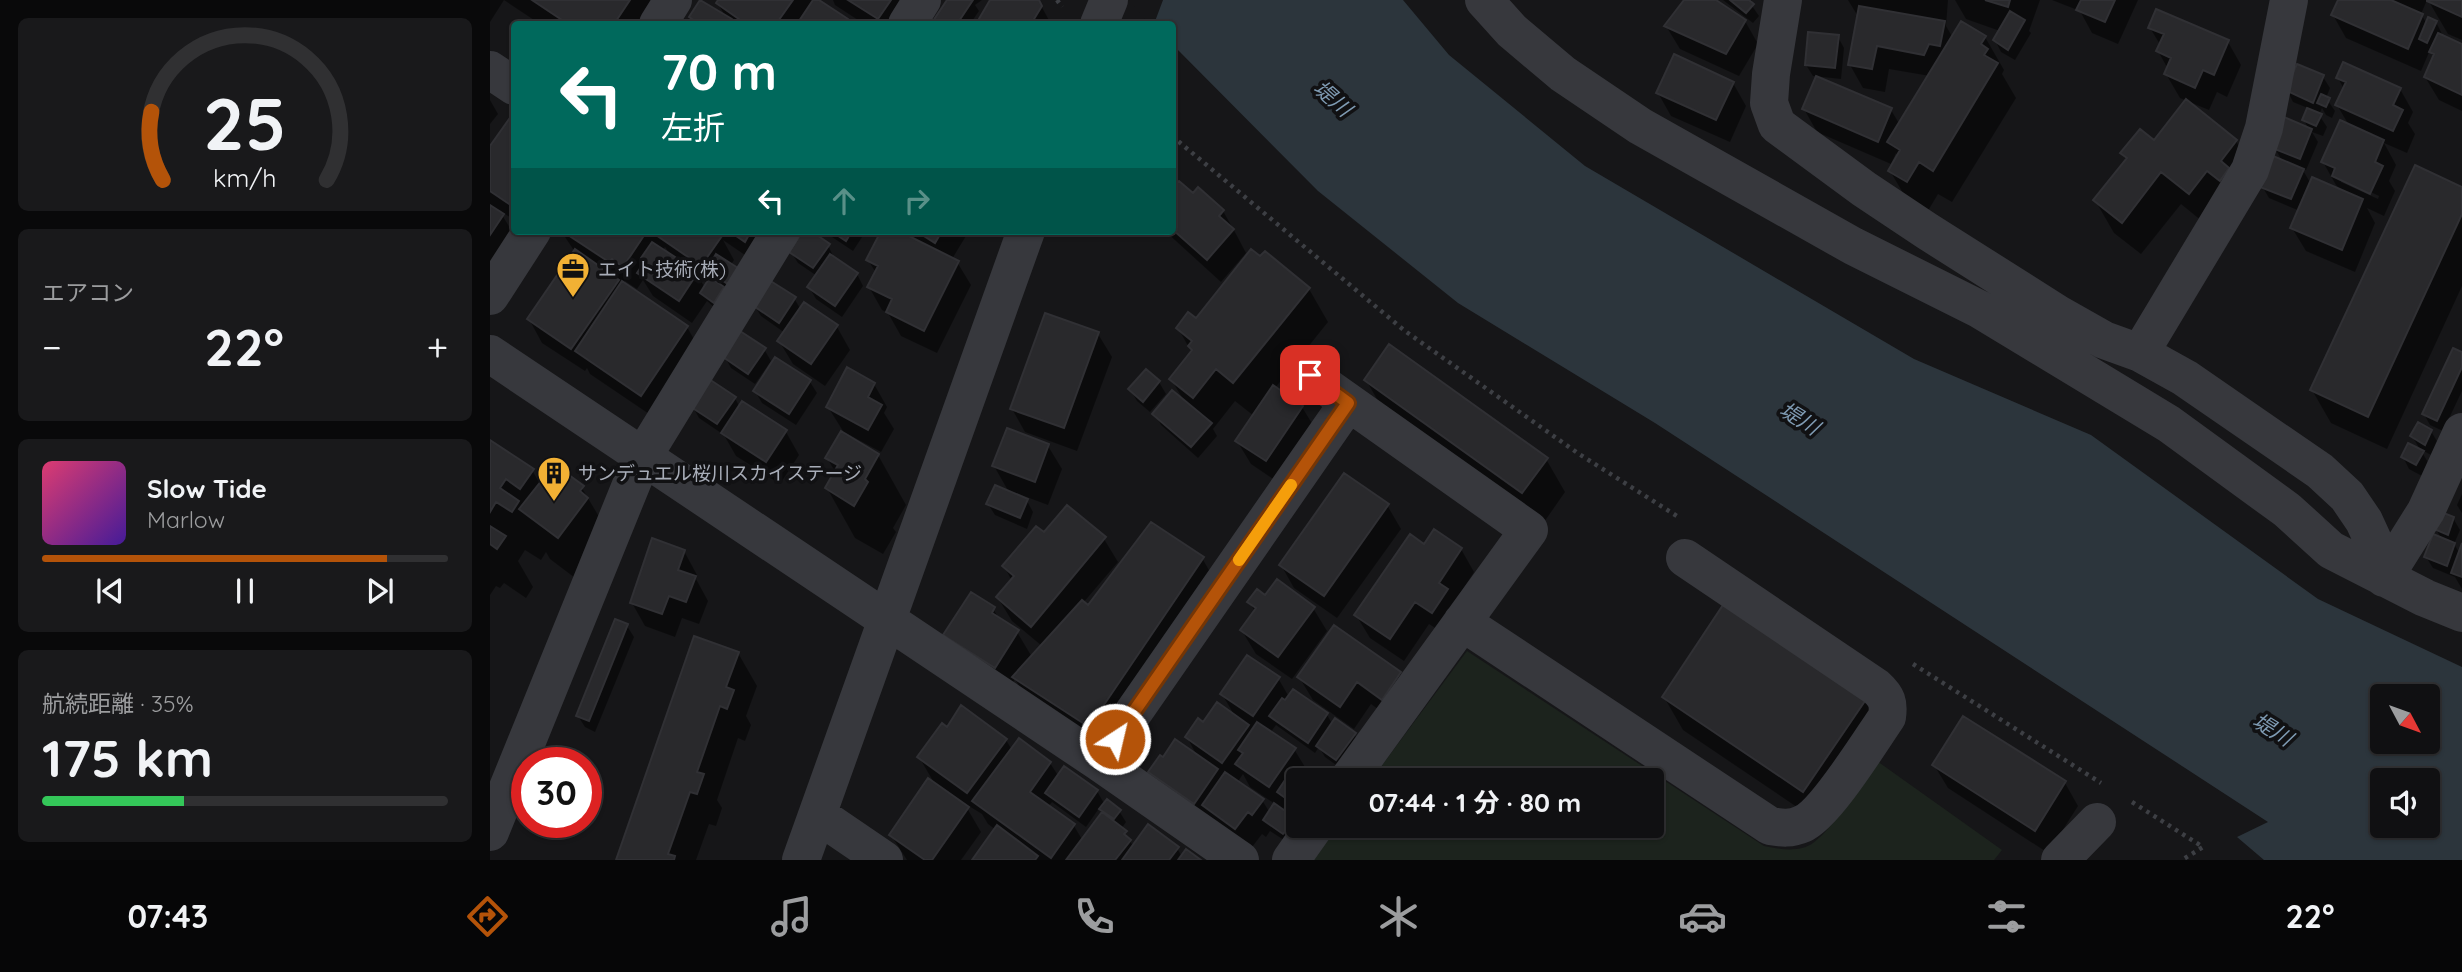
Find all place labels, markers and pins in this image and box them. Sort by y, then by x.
office icon: エイト技術(株) [554,250,592,299]
place label: エイト技術(株) [598,257,726,281]
pin [1280,345,1340,405]
building icon: サンデュエル桜川スカイステージ [535,454,573,503]
place label: サンデュエル桜川スカイステージ [578,461,862,485]

